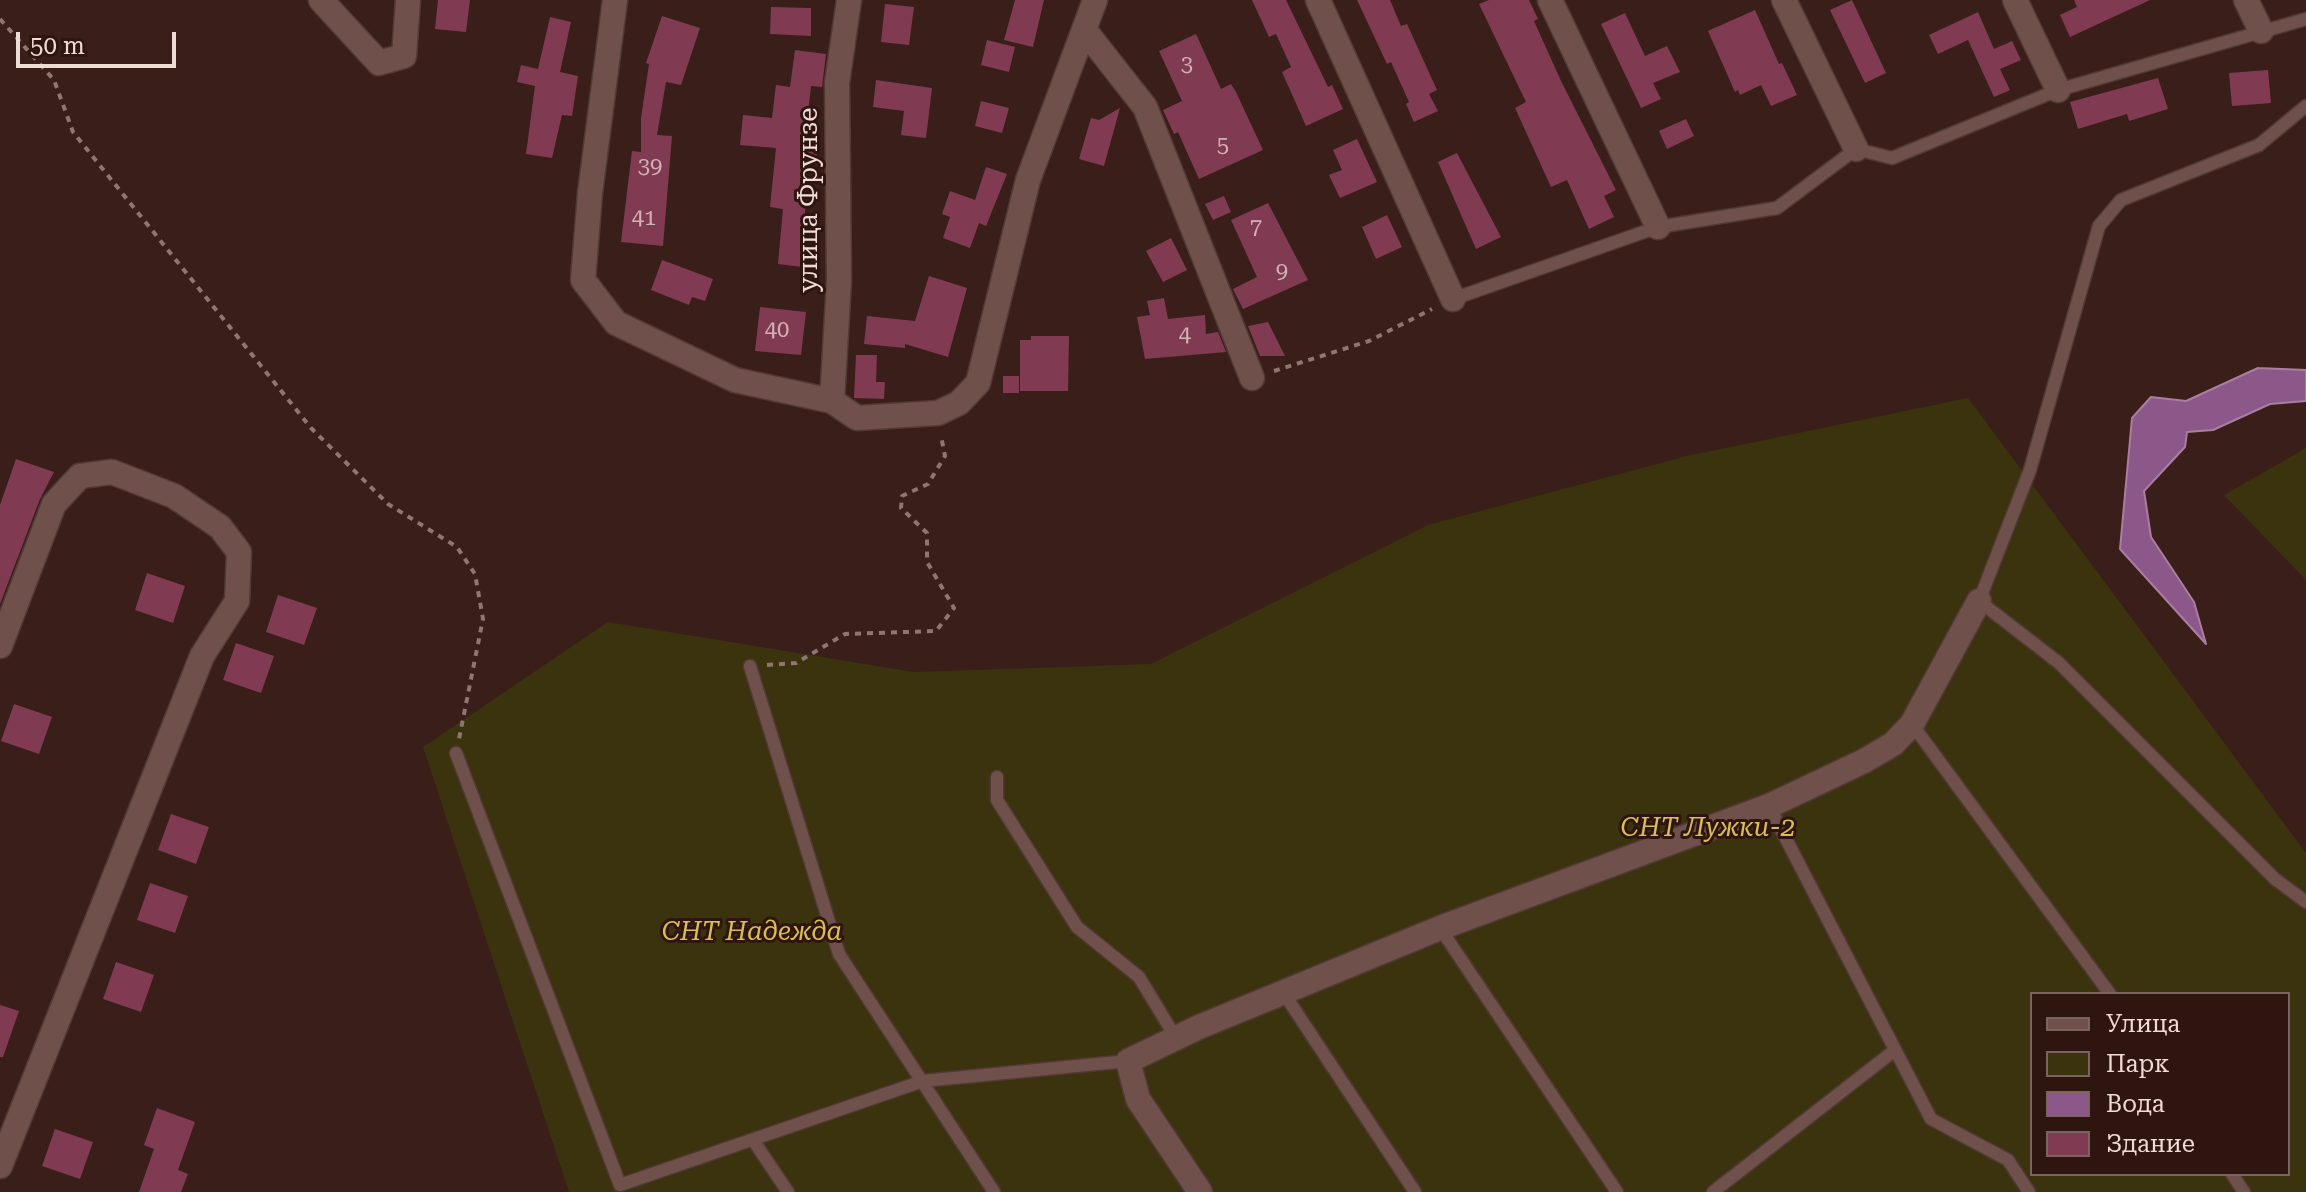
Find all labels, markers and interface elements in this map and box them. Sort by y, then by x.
scale bar [20,16,180,66]
text: 50 m [30,32,85,60]
house number: 3 [1181,52,1193,78]
street label: улица Фрунзе [793,107,825,293]
house number: 5 [1217,133,1229,159]
house number: 39 [638,154,662,180]
house number: 41 [632,206,656,232]
house number: 7 [1250,215,1262,241]
house number: 9 [1276,259,1288,285]
house number: 40 [765,318,789,344]
house number: 4 [1179,323,1191,349]
park label: СНТ Лужки-2 [1621,812,1795,844]
park label: СНТ Надежда [662,916,842,948]
legend [2030,992,2290,1176]
text: Улица [2106,1010,2180,1038]
text: Парк [2106,1050,2169,1078]
text: Вода [2106,1090,2165,1118]
text: Здание [2106,1130,2195,1158]

